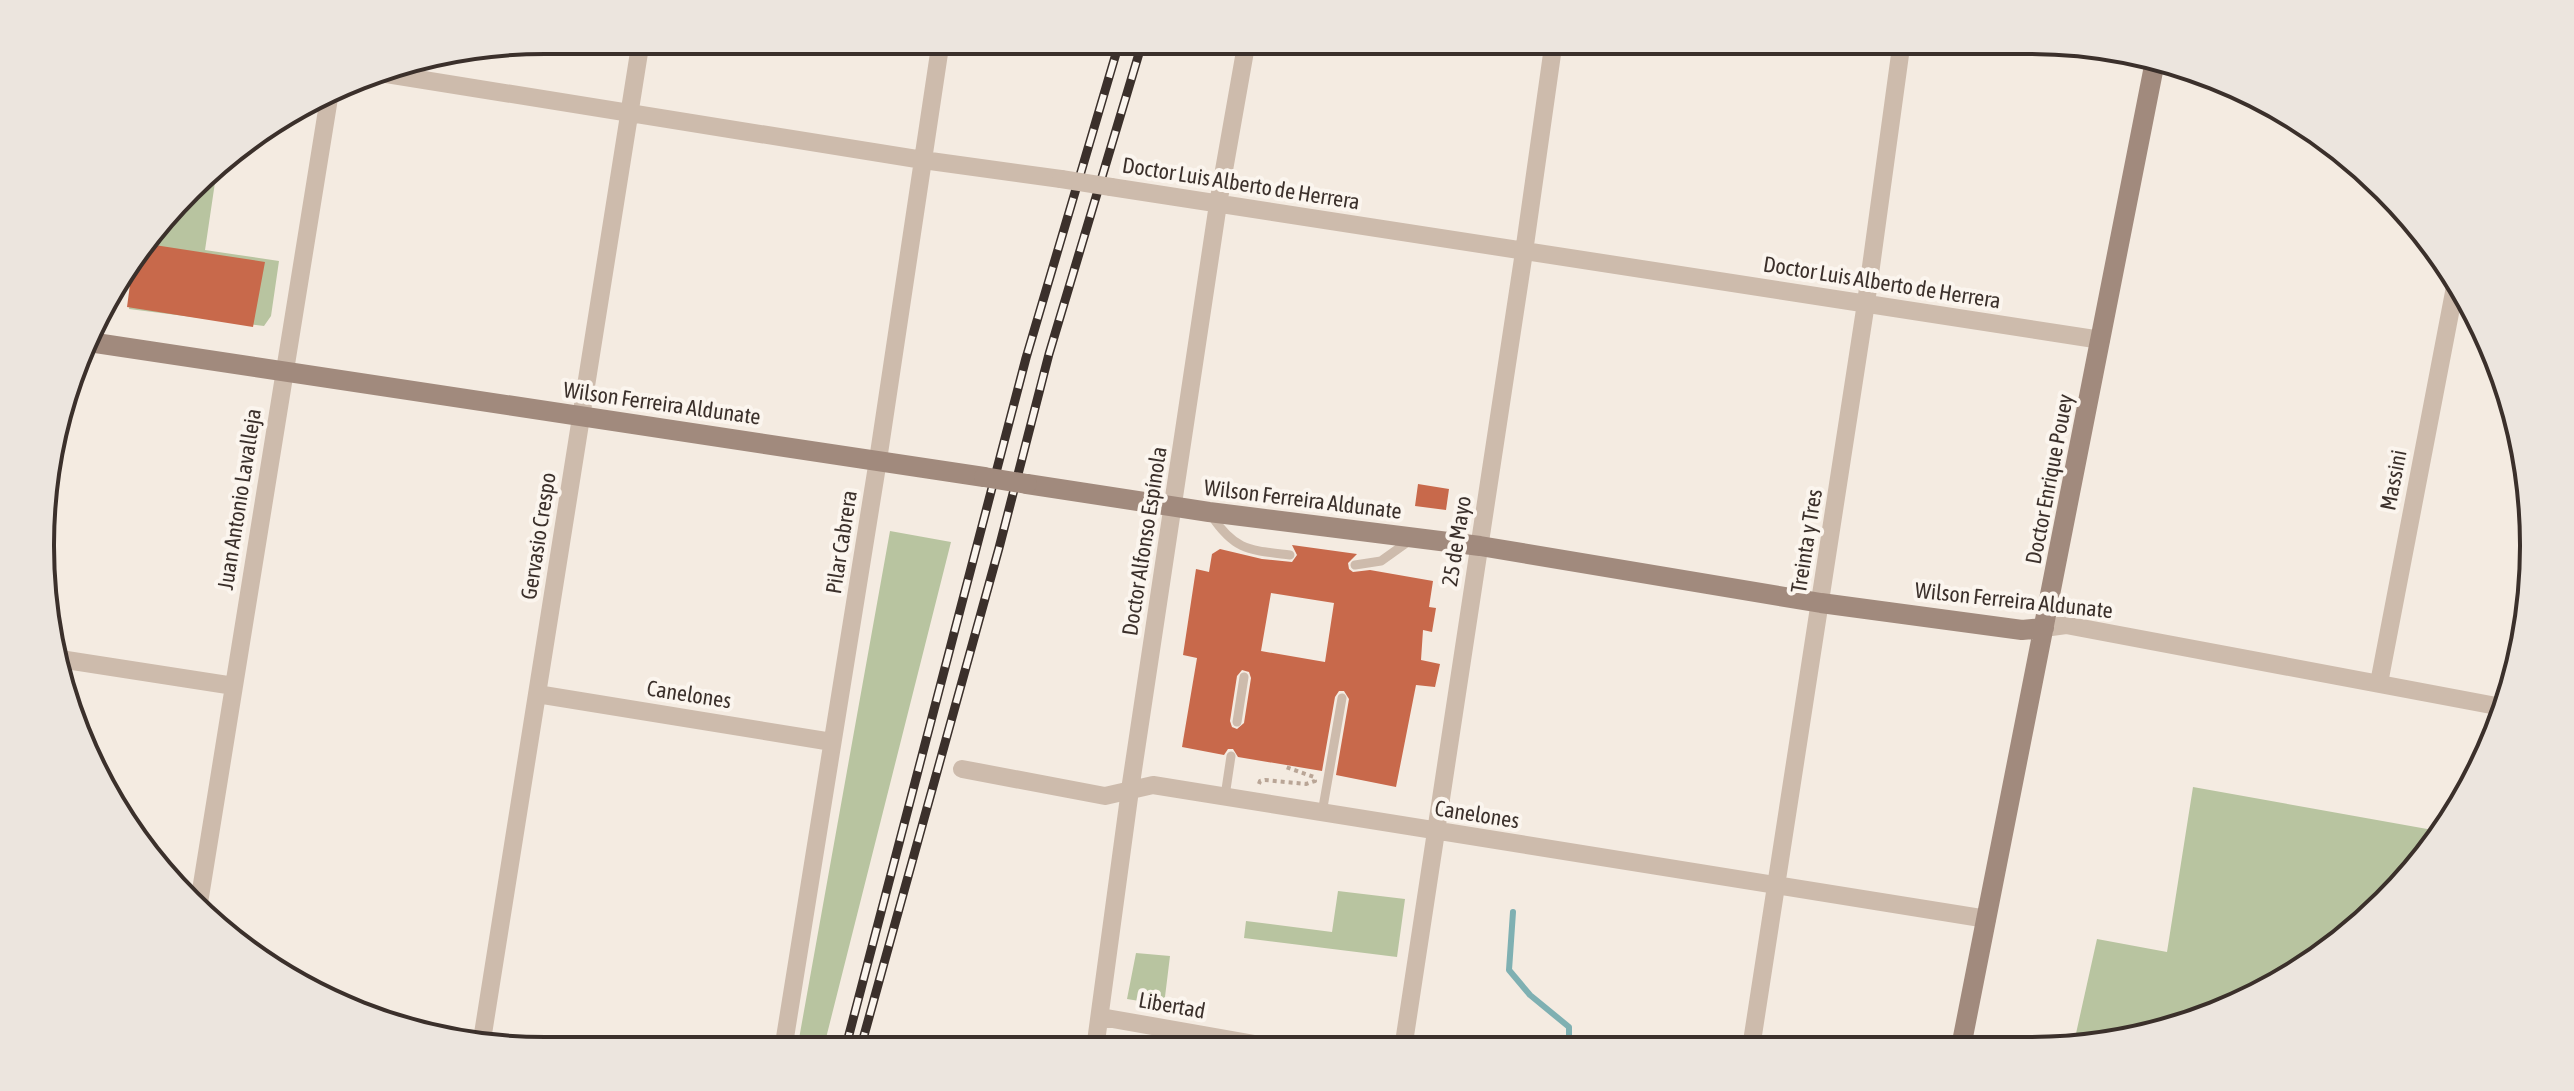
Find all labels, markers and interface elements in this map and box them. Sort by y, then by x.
street label: Doctor Luis Alberto de Herrera [1120,151,1362,215]
street label: Doctor Luis Alberto de Herrera [1761,250,2003,314]
street label: Wilson Ferreira Aldunate [562,376,762,430]
street label: Doctor Enrique Pouey [2020,392,2078,566]
street label: Juan Antonio Lavalleja [212,407,266,591]
street label: Doctor Alfonso Espínola [1116,445,1172,637]
street label: Massini [2374,447,2412,513]
street label: Gervasio Crespo [515,471,561,601]
street label: Wilson Ferreira Aldunate [1203,474,1403,524]
street label: Treinta y Tres [1785,487,1827,595]
street label: Pilar Cabrera [820,488,862,596]
street label: 25 de Mayo [1436,494,1476,588]
street label: Wilson Ferreira Aldunate [1914,577,2114,623]
street label: Canelones [645,674,733,714]
street label: Canelones [1433,794,1521,834]
street label: Libertad [1137,986,1207,1024]

